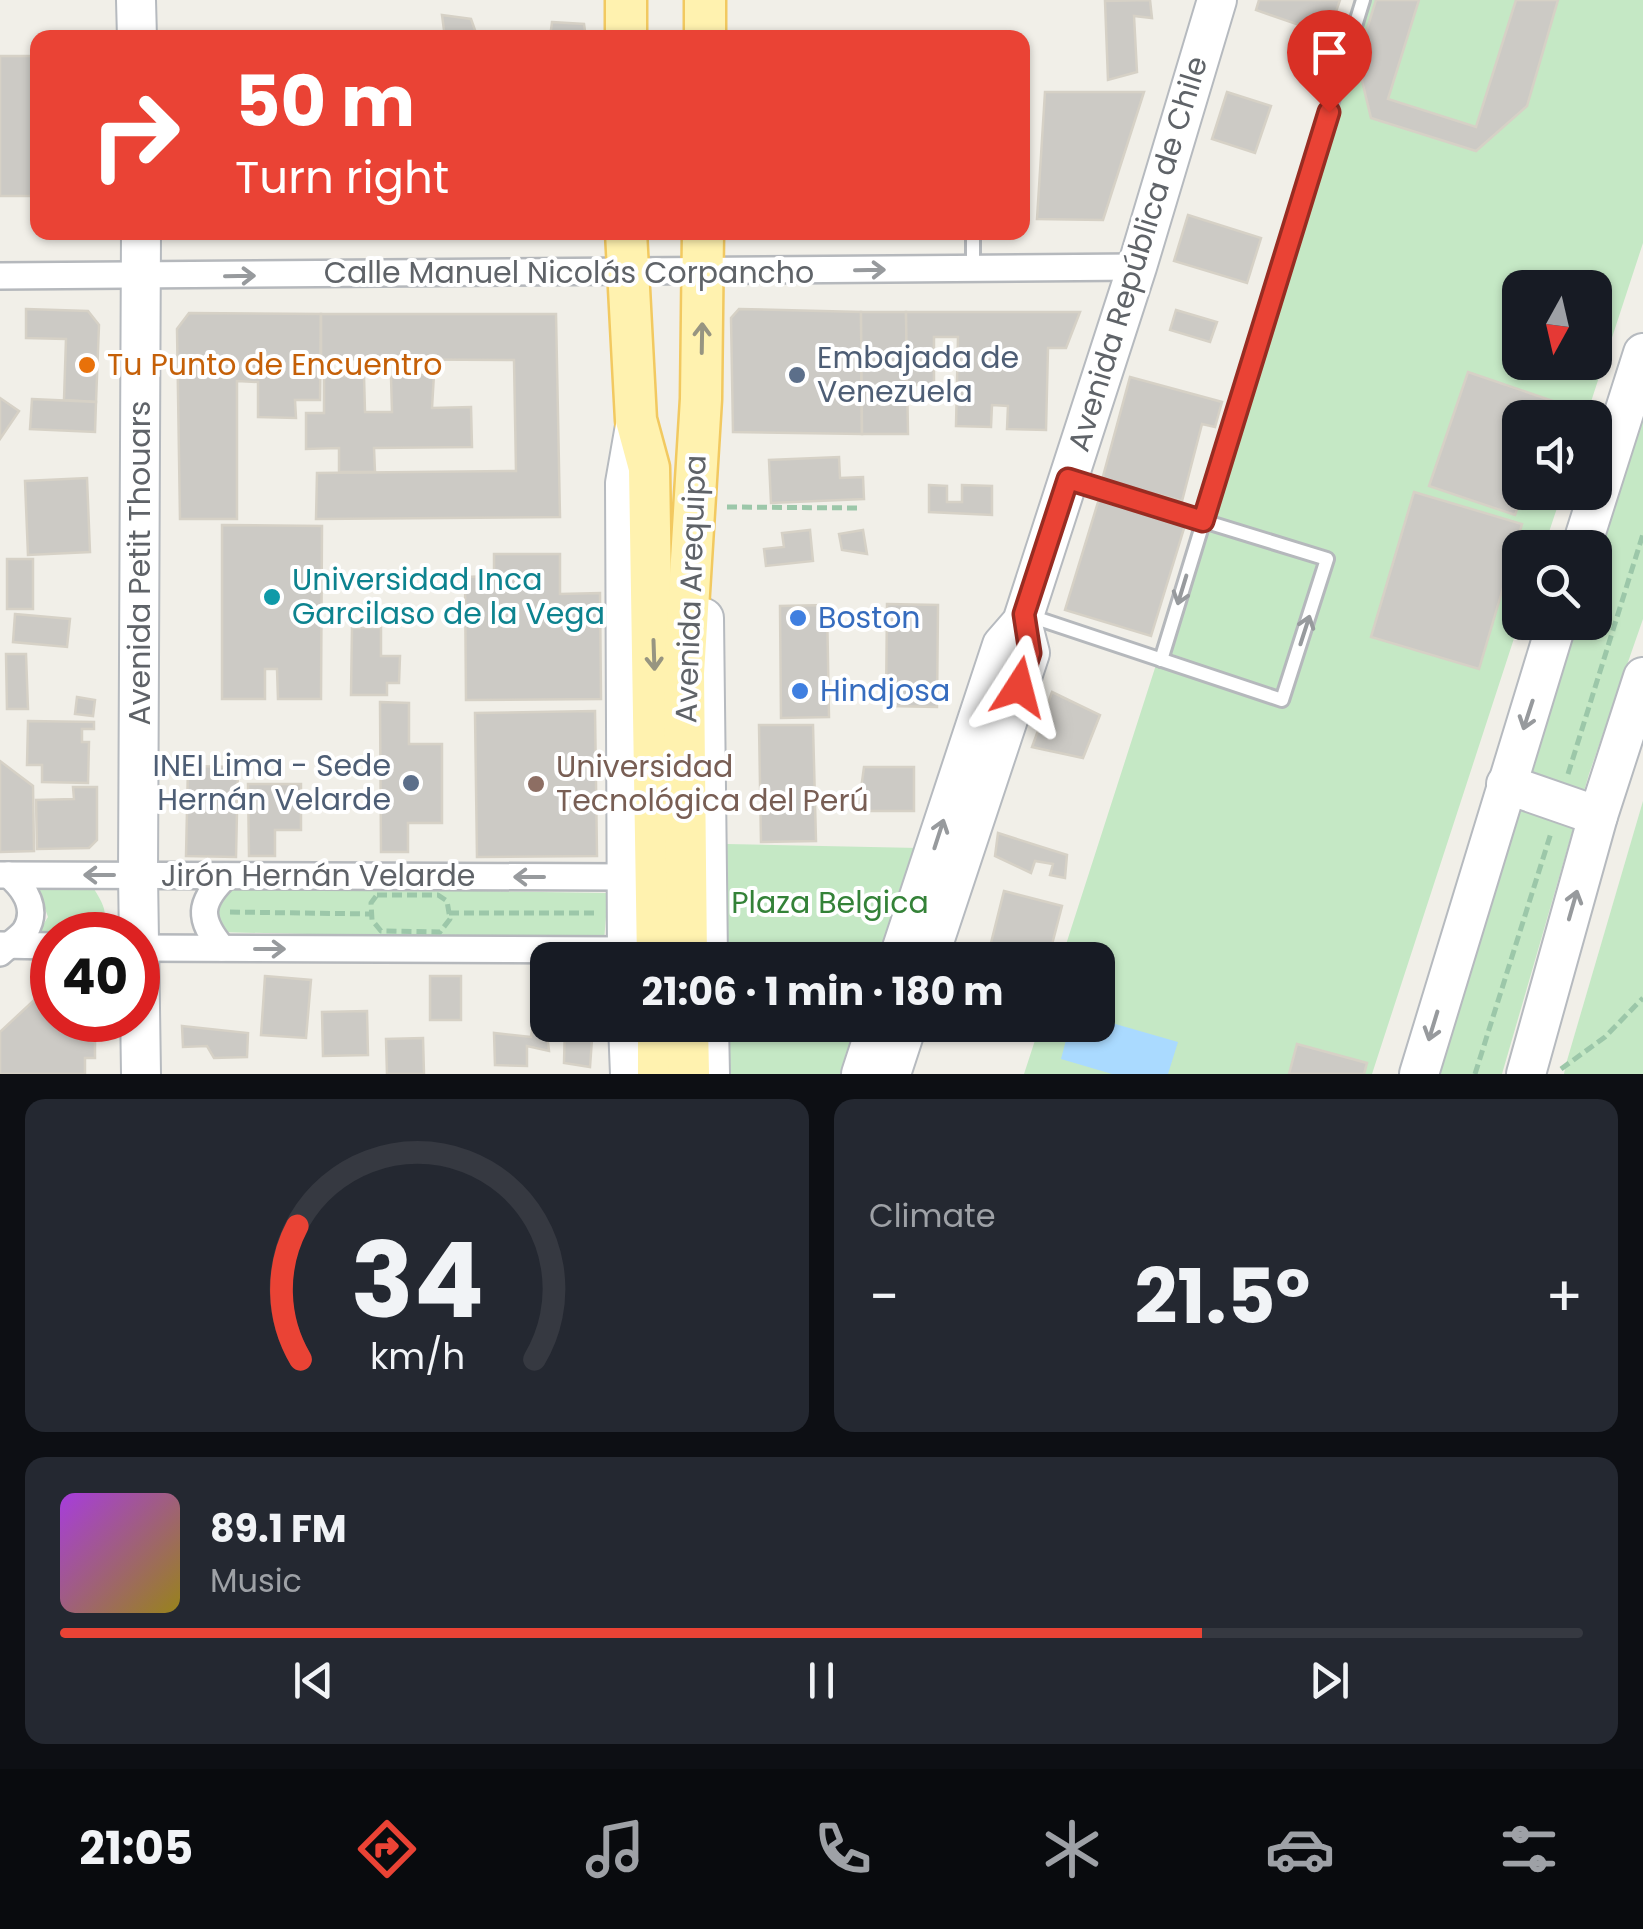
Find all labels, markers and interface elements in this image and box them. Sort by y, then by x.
pin [1287,10,1372,113]
icon: arrive [1302,25,1357,80]
street label: Avenida República de Chile [1057,51,1218,457]
text: 50 m [235,52,415,151]
icon: right [70,70,200,200]
text: Turn right [235,146,449,209]
street label: Calle Manuel Nicolás Corpancho [324,251,814,294]
one-way arrow [852,260,885,280]
one-way arrow [222,266,255,286]
north arrow [1502,270,1612,380]
map controls [1502,270,1612,640]
one-way arrow [692,323,711,355]
place label: Embajada de Venezuela [817,336,1019,413]
place label: Tu Punto de Encuentro [107,343,442,386]
marker: Tu Punto de Encuentro [76,354,98,376]
marker: Embajada de Venezuela [786,364,808,386]
button: sound [1502,400,1612,510]
street label: Avenida Petit Thouars [118,401,161,725]
street label: Avenida Arequipa [664,454,717,724]
button: search [1502,530,1612,640]
place label: Universidad Inca Garcilaso de la Vega [292,558,605,635]
one-way arrow [1172,574,1190,606]
marker: Universidad Inca Garcilaso de la Vega [261,586,283,608]
place label: Boston [818,596,921,639]
marker: Boston [787,607,809,629]
one-way arrow [1297,614,1315,646]
position arrow [967,635,1071,739]
one-way arrow [645,639,664,671]
place label: Hindjosa [820,669,950,712]
marker: Hindjosa [789,680,811,702]
one-way arrow [1517,699,1535,731]
place label: INEI Lima - Sede Hernán Velarde [153,744,391,821]
place label: Universidad Tecnológica del Perú [556,745,869,822]
marker: INEI Lima - Sede Hernán Velarde [400,772,422,794]
marker: Universidad Tecnológica del Perú [525,773,547,795]
one-way arrow [932,819,950,850]
street label: Jirón Hernán Velarde [161,854,475,897]
one-way arrow [84,866,116,884]
one-way arrow [514,868,546,886]
park label: Plaza Belgica [731,881,929,924]
one-way arrow [1565,890,1583,921]
speed limit sign: 40 [30,912,160,1042]
one-way arrow [253,939,285,958]
text: 21:06 · 1 min · 180 m [641,965,1004,1018]
one-way arrow [1423,1010,1441,1042]
text: Climate [869,1193,996,1238]
text: 34 [350,1208,484,1353]
text: 21.5° [1135,1244,1310,1349]
text: − [869,1258,899,1335]
text: + [1545,1258,1583,1335]
text: km/h [369,1331,465,1382]
text: 89.1 FM [210,1502,347,1555]
text: Music [210,1558,302,1603]
icon: previous [286,1653,341,1708]
icon: pause [794,1653,849,1708]
icon: next [1302,1653,1357,1708]
icon: directions [352,1814,422,1884]
icon: music [580,1814,650,1884]
icon: phone [808,1814,878,1884]
icon: climate [1037,1814,1107,1884]
icon: car [1265,1814,1335,1884]
icon: filters [1494,1814,1564,1884]
text: 21:05 [79,1817,193,1880]

